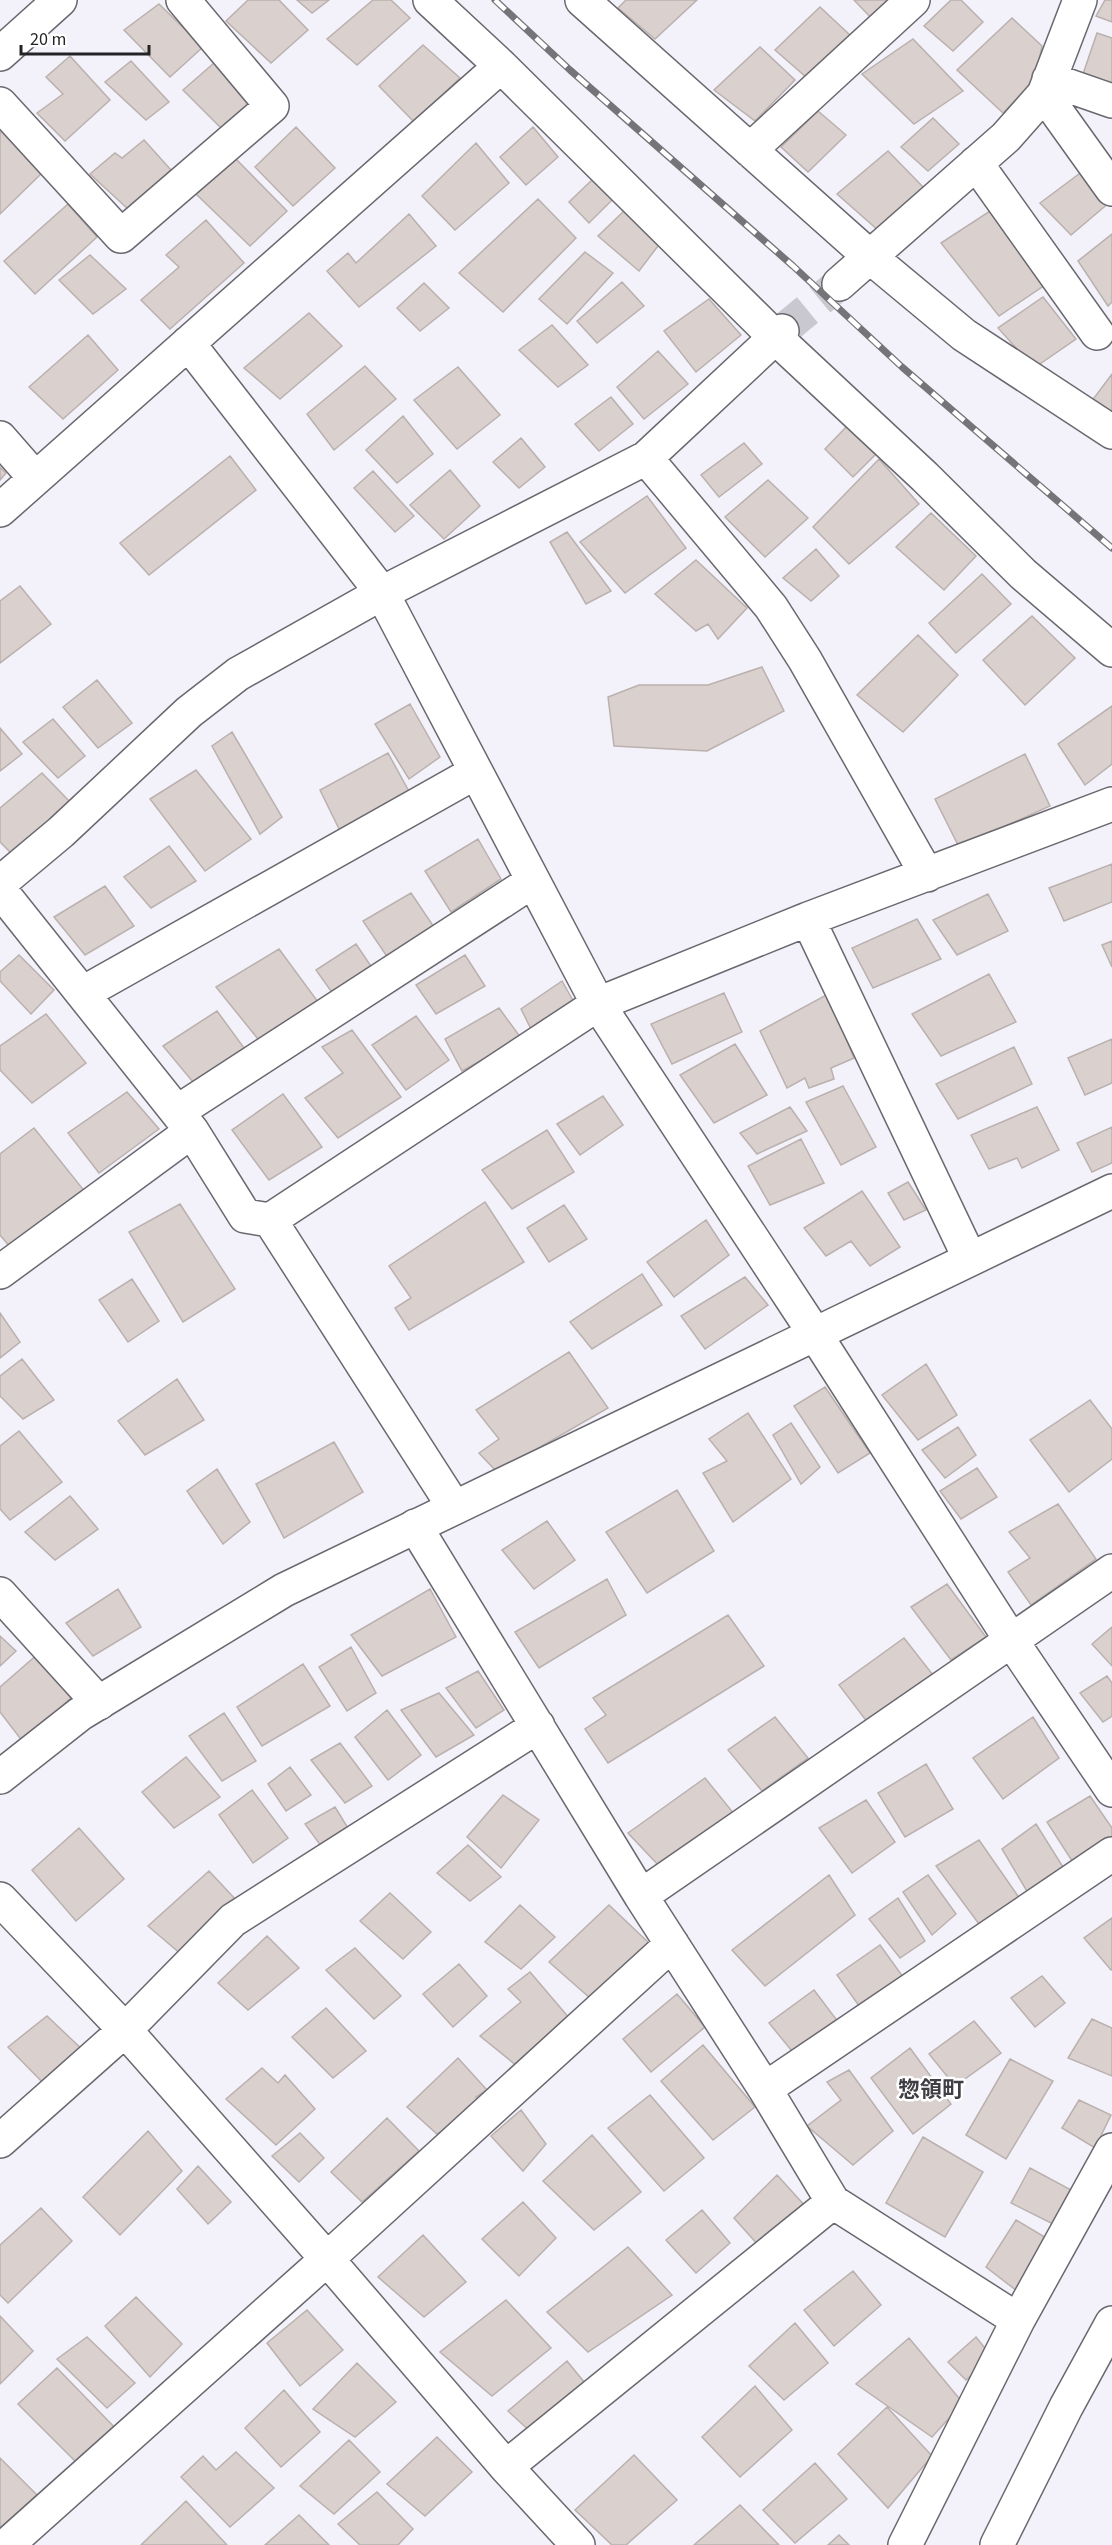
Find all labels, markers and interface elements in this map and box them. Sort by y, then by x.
scale bar [21,18,148,56]
text: 20 m [30,27,66,52]
district label: 惣領町 [898,2074,964,2106]

